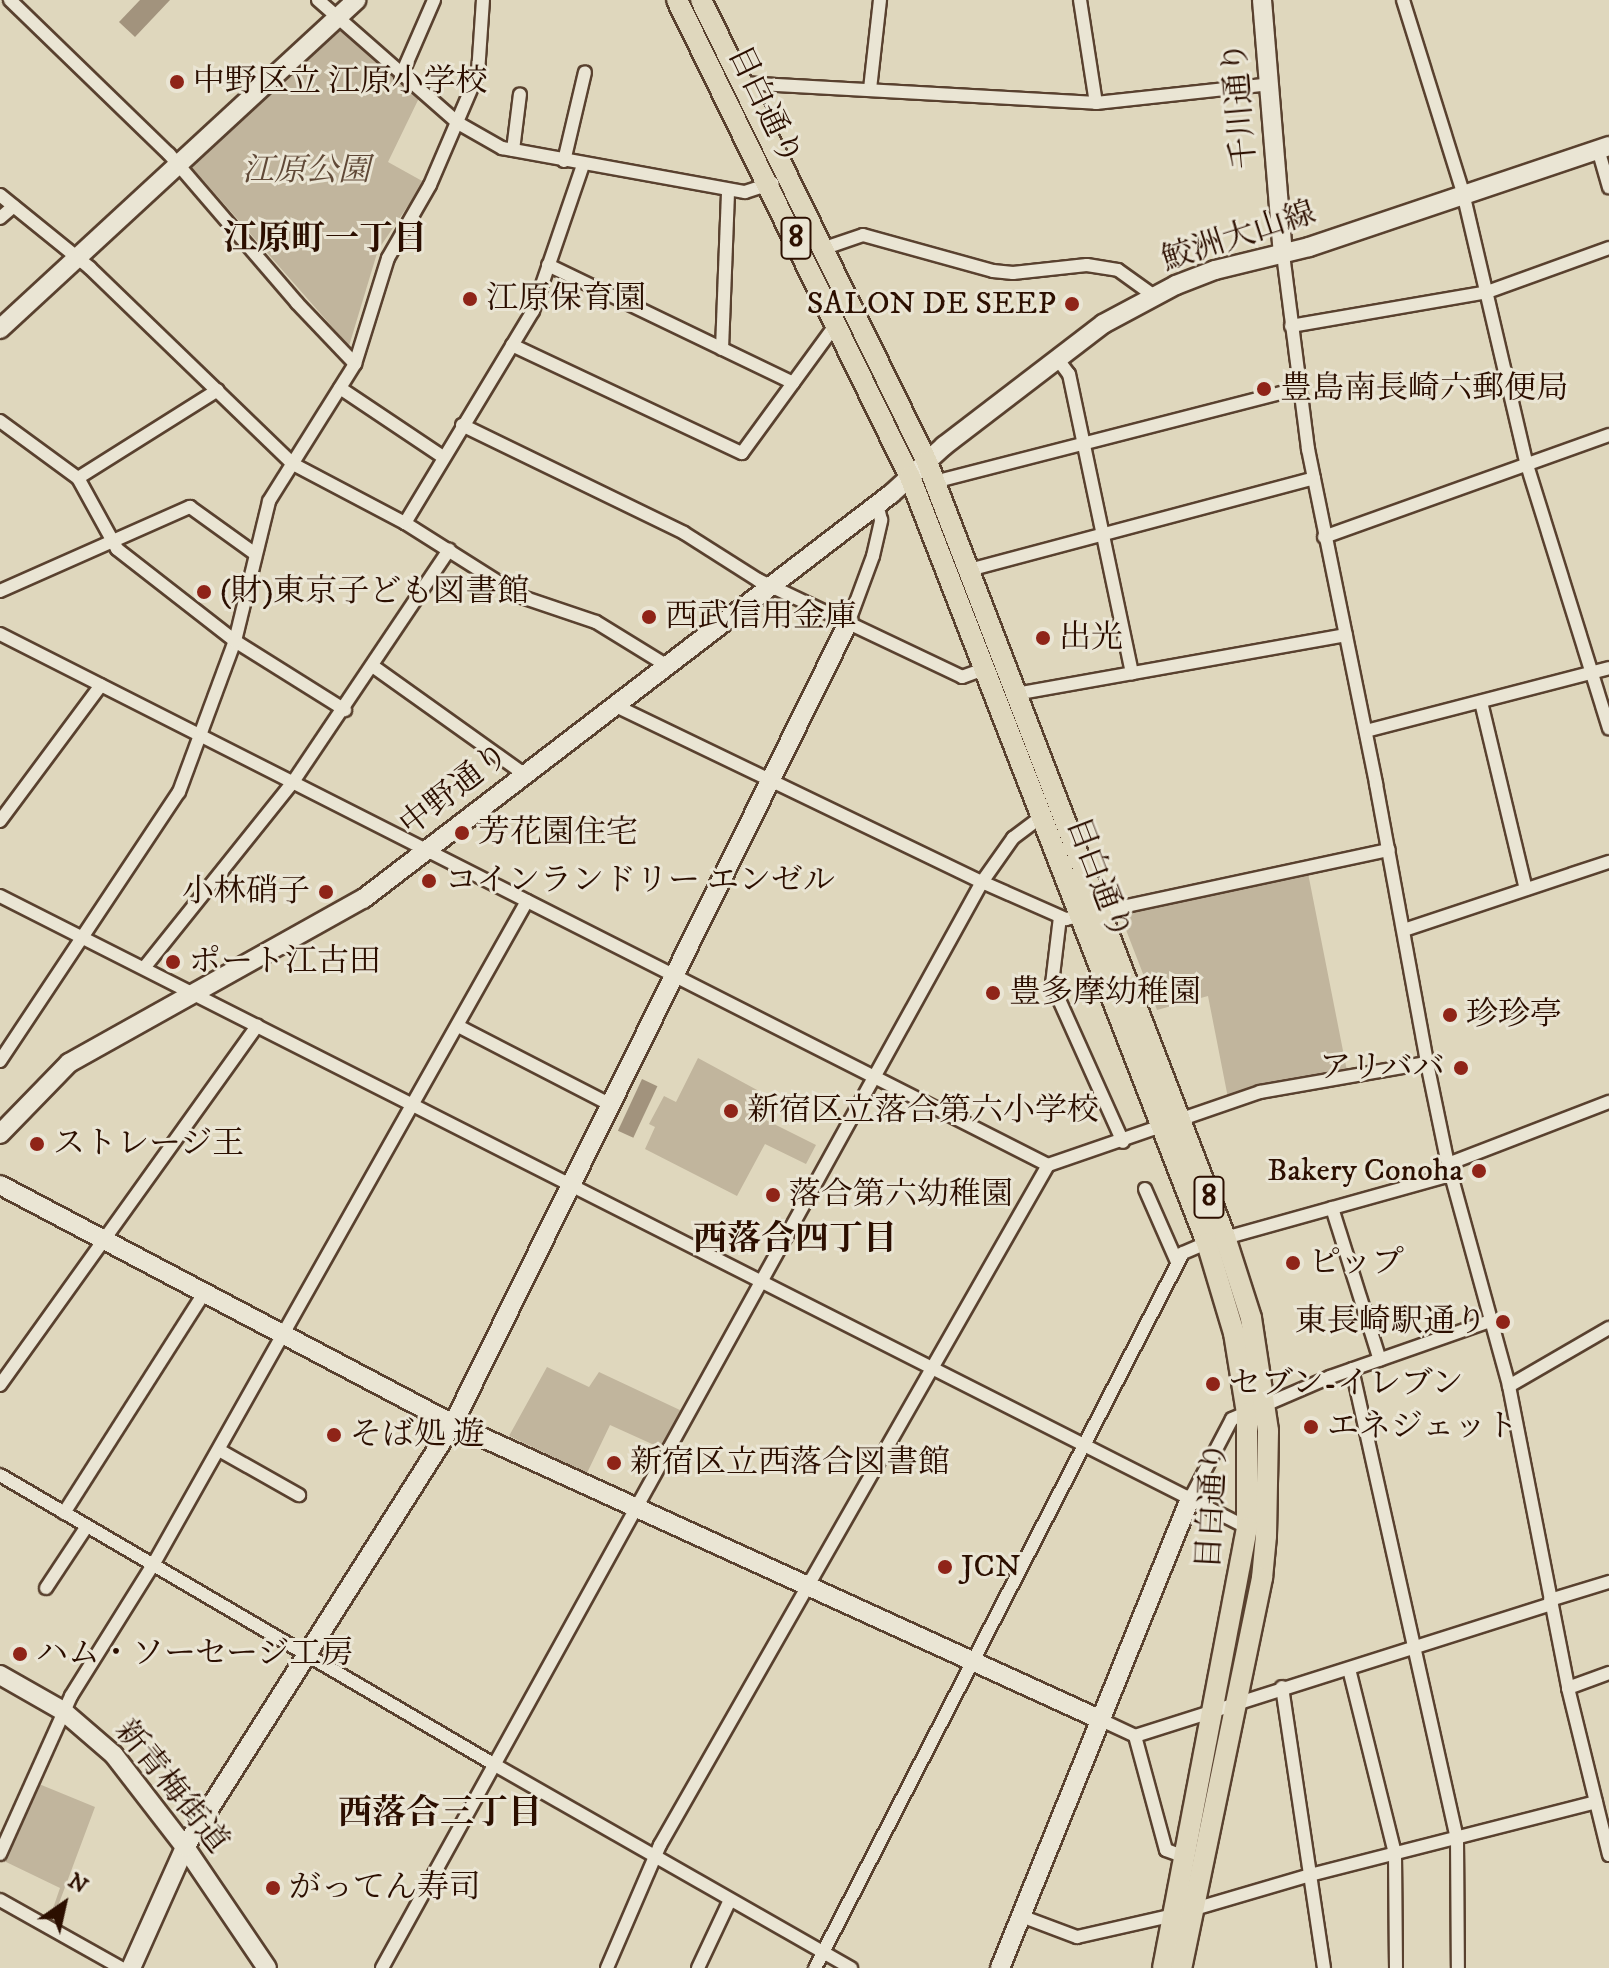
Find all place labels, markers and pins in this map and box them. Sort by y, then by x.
place label: 中野区立 江原小学校 [193,63,488,101]
marker: 中野区立 江原小学校 [168,73,186,91]
place label: 江原保育園 [486,280,646,318]
place label: SALON DE SEEP [807,285,1056,323]
marker: 江原保育園 [461,290,479,308]
marker: SALON DE SEEP [1063,295,1081,313]
place label: 豊島南長崎六郵便局 [1280,370,1568,408]
marker: 豊島南長崎六郵便局 [1255,380,1273,398]
place label: (財)東京子ども図書館 [220,573,529,611]
marker: (財)東京子ども図書館 [195,583,213,601]
place label: 西武信用金庫 [665,598,857,636]
marker: 西武信用金庫 [640,608,658,626]
place label: 出光 [1059,619,1123,657]
marker: 出光 [1034,629,1052,647]
place label: 芳花園住宅 [478,814,638,852]
marker: 芳花園住宅 [453,824,471,842]
place label: コインランドリー エンゼル [445,862,836,900]
marker: コインランドリー エンゼル [420,872,438,890]
place label: 小林硝子 [182,873,310,911]
marker: 小林硝子 [317,883,335,901]
place label: ポート江古田 [189,943,381,981]
marker: ポート江古田 [164,953,182,971]
place label: 豊多摩幼稚園 [1009,974,1201,1012]
marker: 豊多摩幼稚園 [984,984,1002,1002]
place label: 珍珍亭 [1466,996,1562,1034]
marker: 珍珍亭 [1441,1006,1459,1024]
place label: アリババ [1317,1049,1445,1087]
marker: アリババ [1452,1059,1470,1077]
place label: 新宿区立落合第六小学校 [747,1092,1099,1130]
marker: 新宿区立落合第六小学校 [722,1102,740,1120]
place label: ストレージ王 [53,1125,245,1163]
marker: ストレージ王 [28,1135,46,1153]
place label: Bakery Conoha [1267,1152,1463,1190]
marker: Bakery Conoha [1470,1162,1488,1180]
place label: 落合第六幼稚園 [789,1176,1013,1214]
marker: 落合第六幼稚園 [764,1186,782,1204]
place label: ピップ [1309,1244,1405,1282]
marker: ピップ [1284,1254,1302,1272]
place label: 東長崎駅通り [1295,1303,1487,1341]
marker: 東長崎駅通り [1494,1313,1512,1331]
place label: セブン-イレブン [1229,1365,1466,1403]
marker: セブン-イレブン [1204,1375,1222,1393]
place label: エネジェット [1327,1408,1519,1446]
place label: そば処 遊 [350,1416,485,1454]
marker: エネジェット [1302,1418,1320,1436]
marker: そば処 遊 [325,1426,343,1444]
place label: 新宿区立西落合図書館 [630,1444,950,1482]
marker: 新宿区立西落合図書館 [605,1454,623,1472]
place label: JCN [961,1548,1021,1586]
marker: JCN [936,1558,954,1576]
place label: ハム・ソーセージ工房 [36,1635,355,1673]
marker: ハム・ソーセージ工房 [11,1645,29,1663]
place label: がってん寿司 [289,1869,481,1907]
marker: がってん寿司 [264,1879,282,1897]

